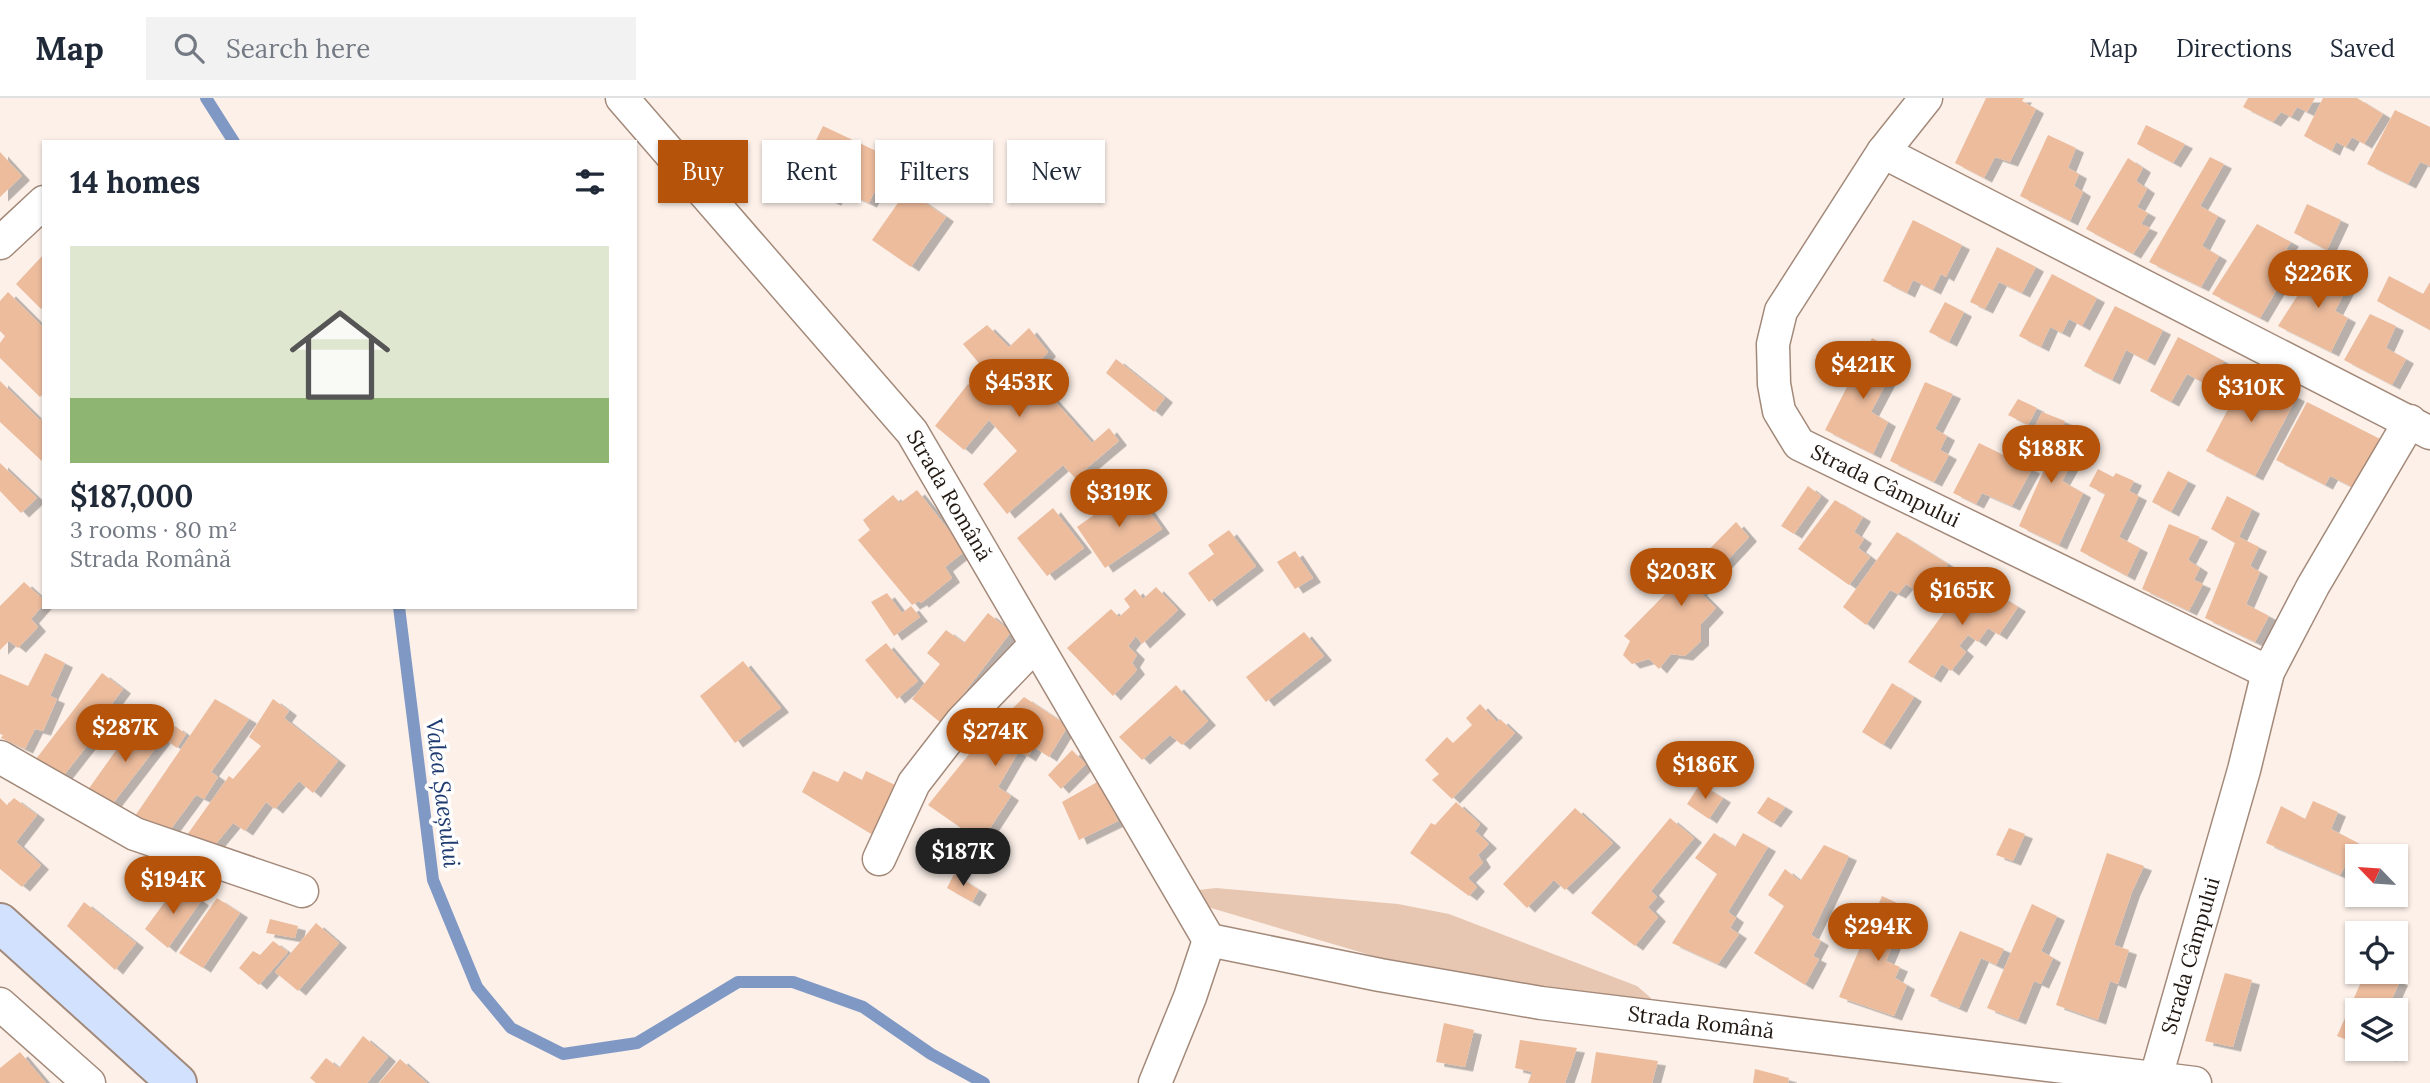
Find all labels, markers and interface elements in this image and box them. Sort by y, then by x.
search box [146,17,636,80]
text: Map [35,27,104,69]
icon: search [170,29,208,67]
text: Search here [226,32,370,65]
text: Map [2089,33,2138,64]
text: Directions [2176,33,2292,64]
text: Saved [2330,33,2395,64]
chip: Buy [658,140,748,203]
chip: Rent [762,140,861,203]
chip: Filters [875,140,993,203]
chip: New [1007,140,1105,203]
text: 14 homes [70,163,200,201]
icon: filters [571,163,609,201]
pin: $226K [2269,250,2367,310]
text: $226K [2284,258,2352,287]
icon: home [277,292,403,418]
pin: $421K [1814,342,1912,401]
text: $421K [1831,349,1895,378]
pin: $453K [970,360,1068,419]
pin: $310K [2202,364,2300,424]
text: $453K [985,367,1053,396]
text: $310K [2218,372,2284,401]
street label: Strada Română [901,425,999,566]
pin: $188K [2002,426,2100,485]
text: $188K [2018,433,2084,462]
street label: Strada Câmpului [1807,438,1965,533]
pin: $319K [1070,470,1168,529]
text: $187,000 [70,477,193,515]
text: $319K [1086,477,1152,506]
text: 3 rooms · 80 m² [70,515,237,544]
text: Strada Română [70,544,231,573]
pin: $203K [1632,548,1730,608]
text: $203K [1646,556,1716,585]
pin: $165K [1913,568,2011,627]
text: $165K [1930,575,1994,604]
pin: $287K [76,704,174,764]
pin: $274K [946,708,1044,768]
text: $287K [92,712,158,741]
text: $274K [962,716,1028,745]
water label: Valea Șaeșului [420,717,467,870]
pin: $186K [1656,742,1754,801]
text: $186K [1672,749,1738,778]
pin: $187K [914,828,1012,888]
text: $187K [931,836,995,865]
north arrow [2345,844,2408,906]
map controls [2345,844,2408,1061]
pin: $194K [124,856,222,916]
text: $194K [140,864,206,893]
street label: Strada Câmpului [2155,874,2226,1037]
pin: $294K [1829,904,1927,963]
text: $294K [1844,911,1912,940]
button: locate [2345,921,2408,984]
button: layers [2345,998,2408,1061]
street label: Strada Română [1626,1000,1776,1044]

